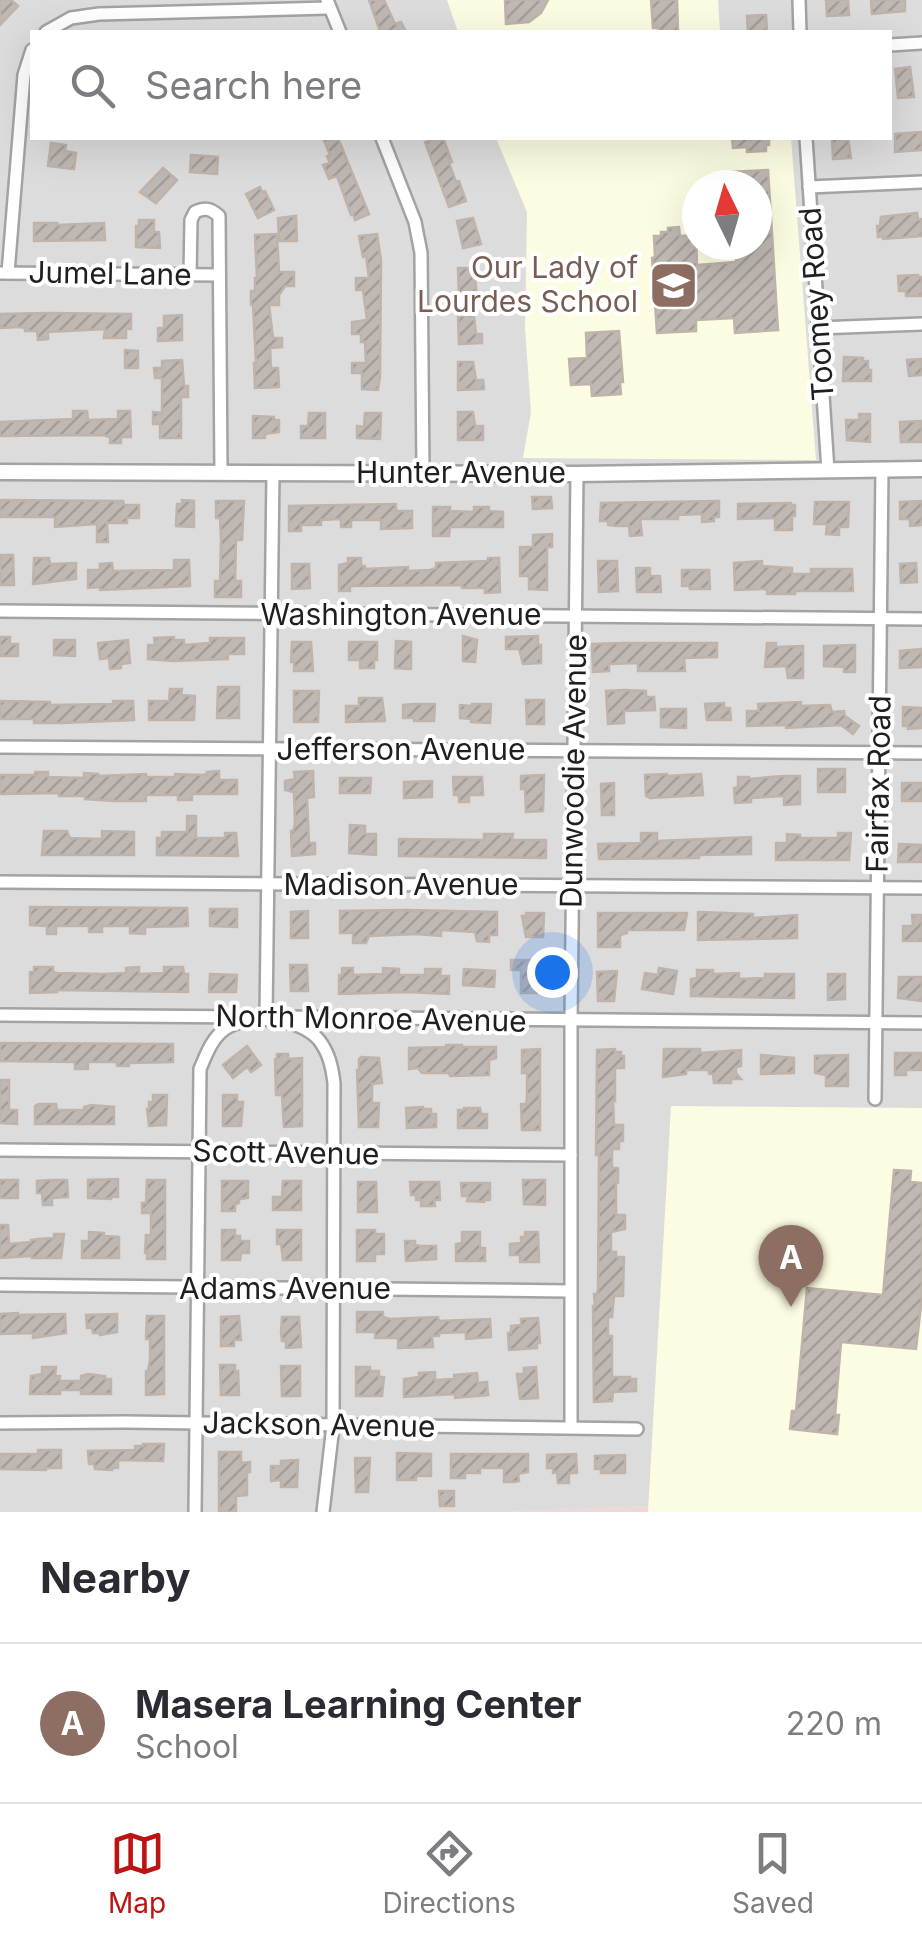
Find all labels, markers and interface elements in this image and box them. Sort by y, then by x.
search box [30,30,892,140]
icon: search [65,58,120,113]
text: Search here [145,62,362,108]
north arrow [682,170,772,260]
street label: Toomey Road [791,206,841,402]
place label: Our Lady of Lourdes School [417,249,638,319]
street label: Jumel Lane [28,254,192,292]
school or university icon: Our Lady of Lourdes School [647,259,699,311]
street label: Hunter Avenue [356,454,566,490]
street label: Washington Avenue [261,596,541,632]
street label: Dunwoodie Avenue [553,634,593,908]
street label: Fairfax Road [858,695,898,873]
street label: Jefferson Avenue [277,731,525,767]
street label: Madison Avenue [284,866,518,902]
your location [527,947,578,998]
street label: North Monroe Avenue [215,997,527,1039]
street label: Scott Avenue [192,1132,380,1172]
pin: A [758,1224,824,1307]
street label: Adams Avenue [179,1270,391,1306]
street label: Jackson Avenue [202,1404,436,1444]
text: Nearby [40,1552,191,1603]
text: Masera Learning Center [135,1681,581,1727]
text: A [61,1704,84,1743]
text: 220 m [786,1704,882,1743]
text: School [135,1727,239,1766]
tab: Map [108,1826,166,1920]
tab: Directions [382,1826,516,1920]
tab: Saved [732,1826,814,1920]

